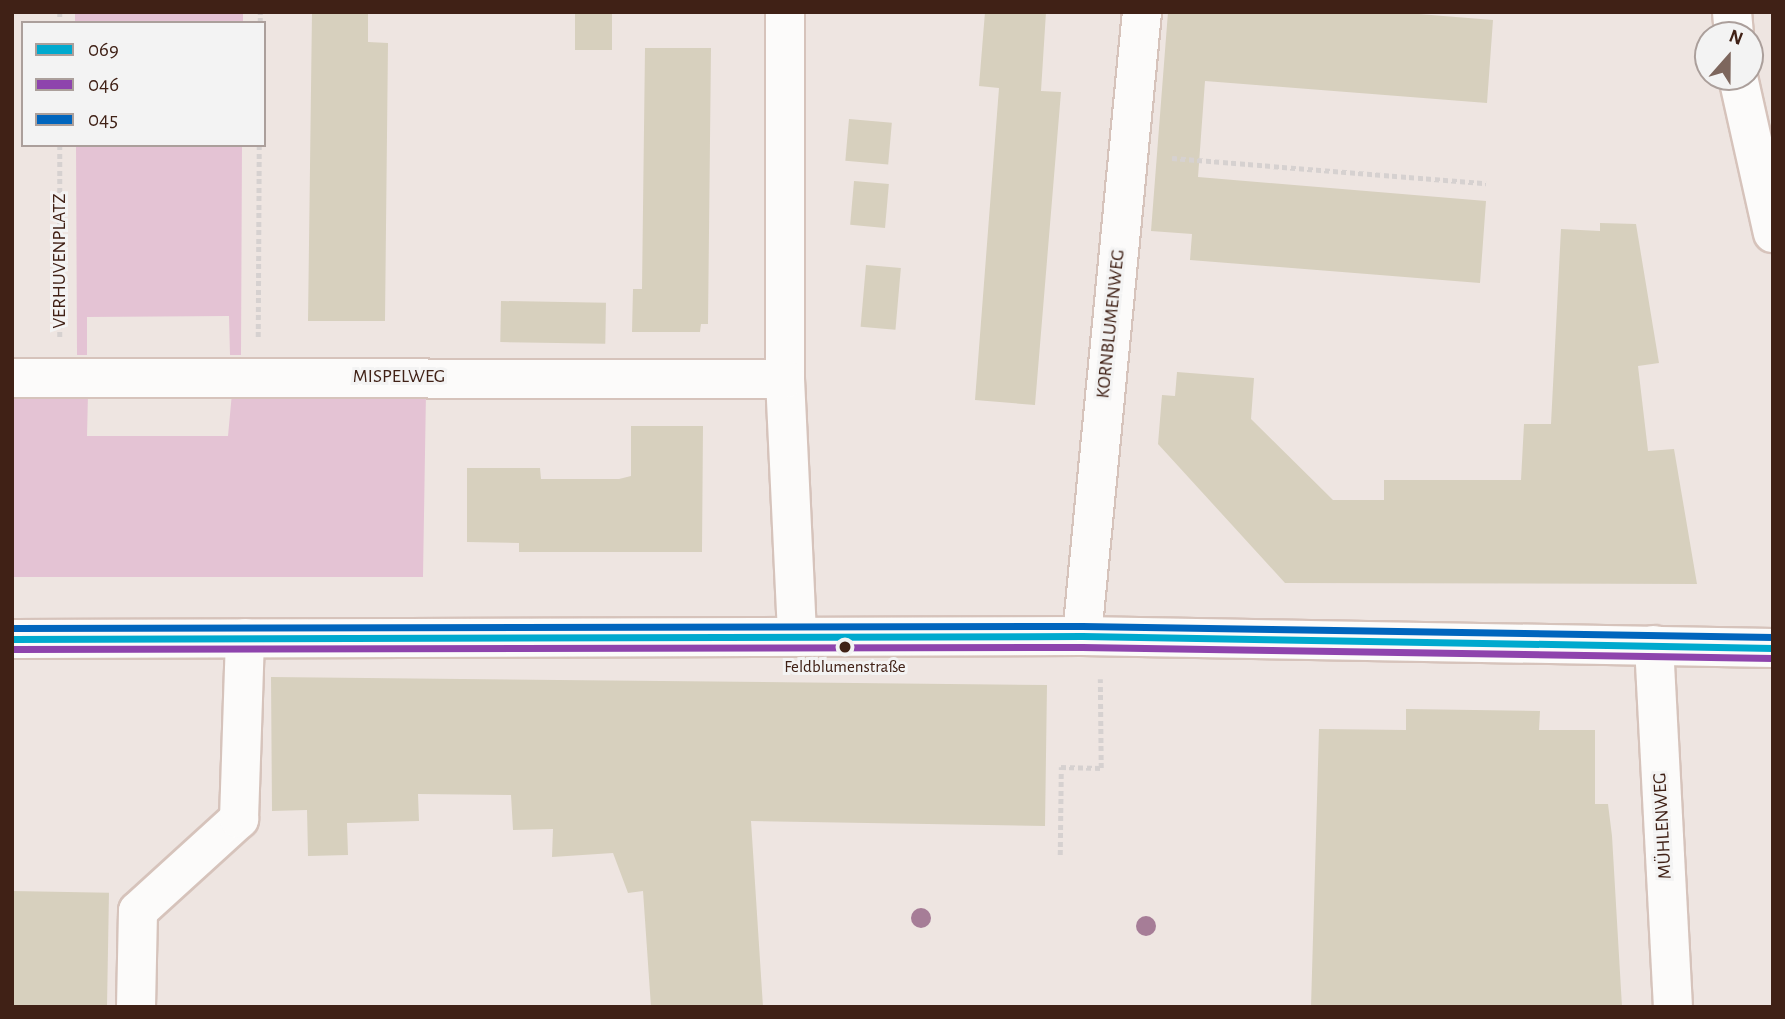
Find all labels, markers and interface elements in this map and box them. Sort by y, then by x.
legend [21,21,266,147]
north arrow [1694,21,1764,91]
text: N [1726,27,1746,49]
text: 069 [88,39,119,60]
text: 046 [88,74,119,95]
text: 045 [88,109,118,130]
street label: VERHUVENPLATZ [49,193,71,329]
street label: KORNBLUMENWEG [1092,248,1130,400]
street label: MISPELWEG [353,366,445,388]
marker: Feldblumenstraße [838,640,852,654]
place label: Feldblumenstraße [784,657,906,677]
street label: MÜHLENWEG [1649,772,1677,880]

